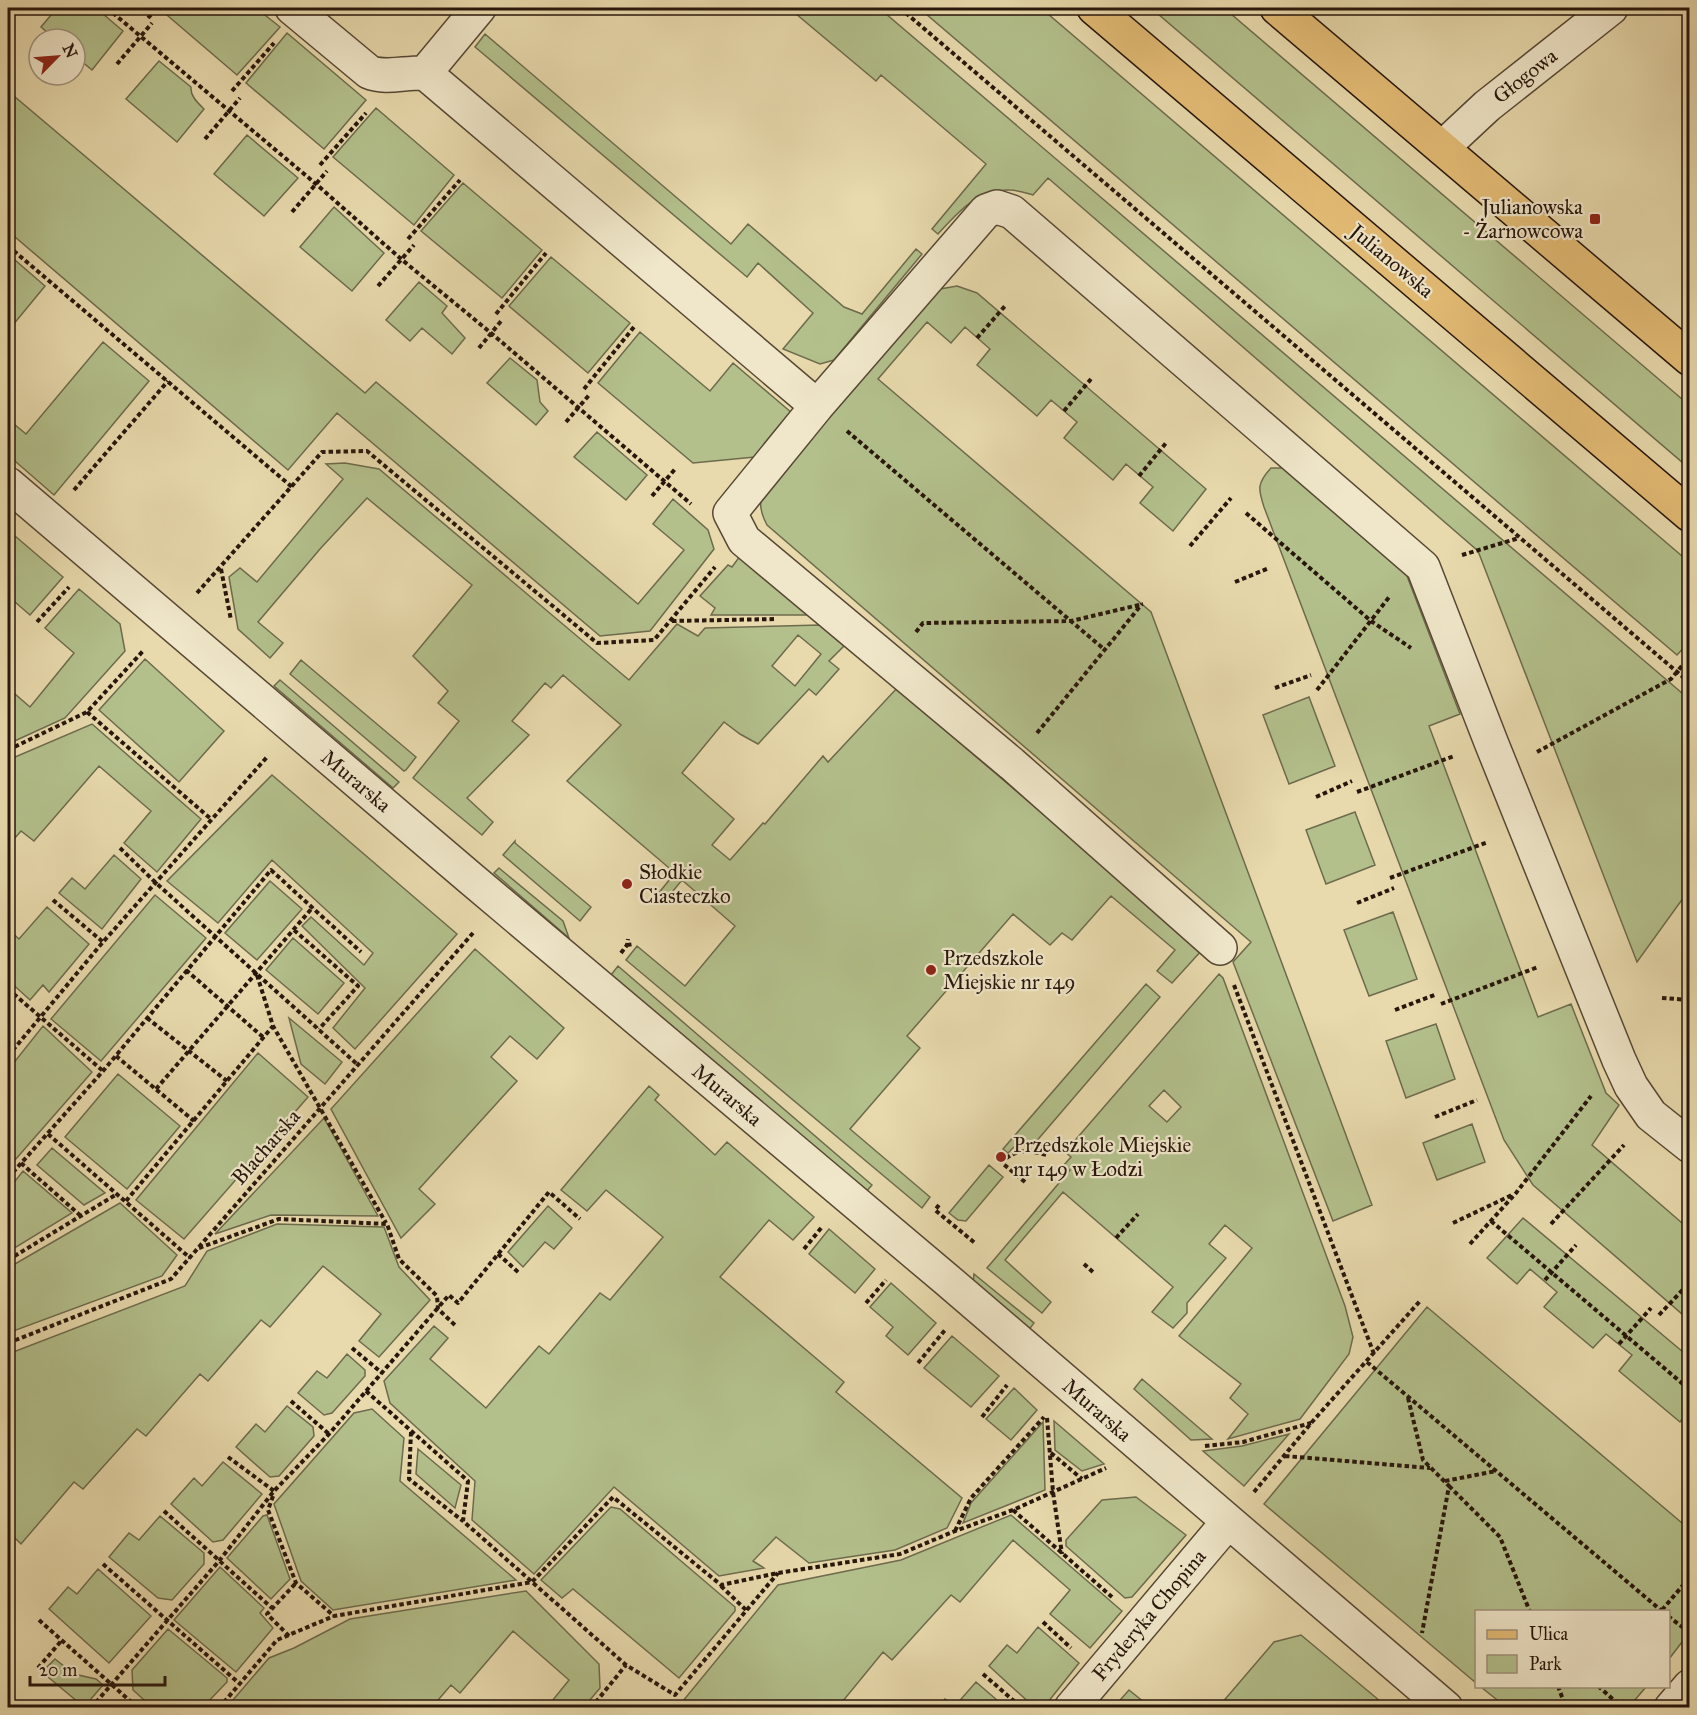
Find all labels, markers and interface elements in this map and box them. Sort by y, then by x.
north arrow [27,27,87,87]
text: N [59,41,82,61]
street label: Głogowa [1488,43,1563,109]
place label: Julianowska - Żarnowcowa [1462,194,1583,244]
marker: Julianowska - Żarnowcowa [1588,212,1602,226]
street label: Julianowska [1343,217,1439,304]
street label: Murarska [316,744,396,818]
place label: Słodkie Ciasteczko [639,859,731,909]
marker: Słodkie Ciasteczko [620,877,634,891]
place label: Przedszkole Miejskie nr 149 [943,945,1076,995]
marker: Przedszkole Miejskie nr 149 [924,963,938,977]
street label: Murarska [687,1058,767,1132]
street label: Blacharska [226,1104,306,1190]
place label: Przedszkole Miejskie nr 149 w Łodzi [1013,1132,1191,1182]
marker: Przedszkole Miejskie nr 149 w Łodzi [994,1150,1008,1164]
street label: Murarska [1057,1373,1137,1447]
street label: Fryderyka Chopina [1086,1544,1212,1686]
legend [1475,1610,1670,1688]
text: Ulica [1529,1623,1569,1645]
scale bar [30,1649,165,1687]
text: Park [1529,1653,1562,1675]
text: 20 m [39,1659,77,1681]

